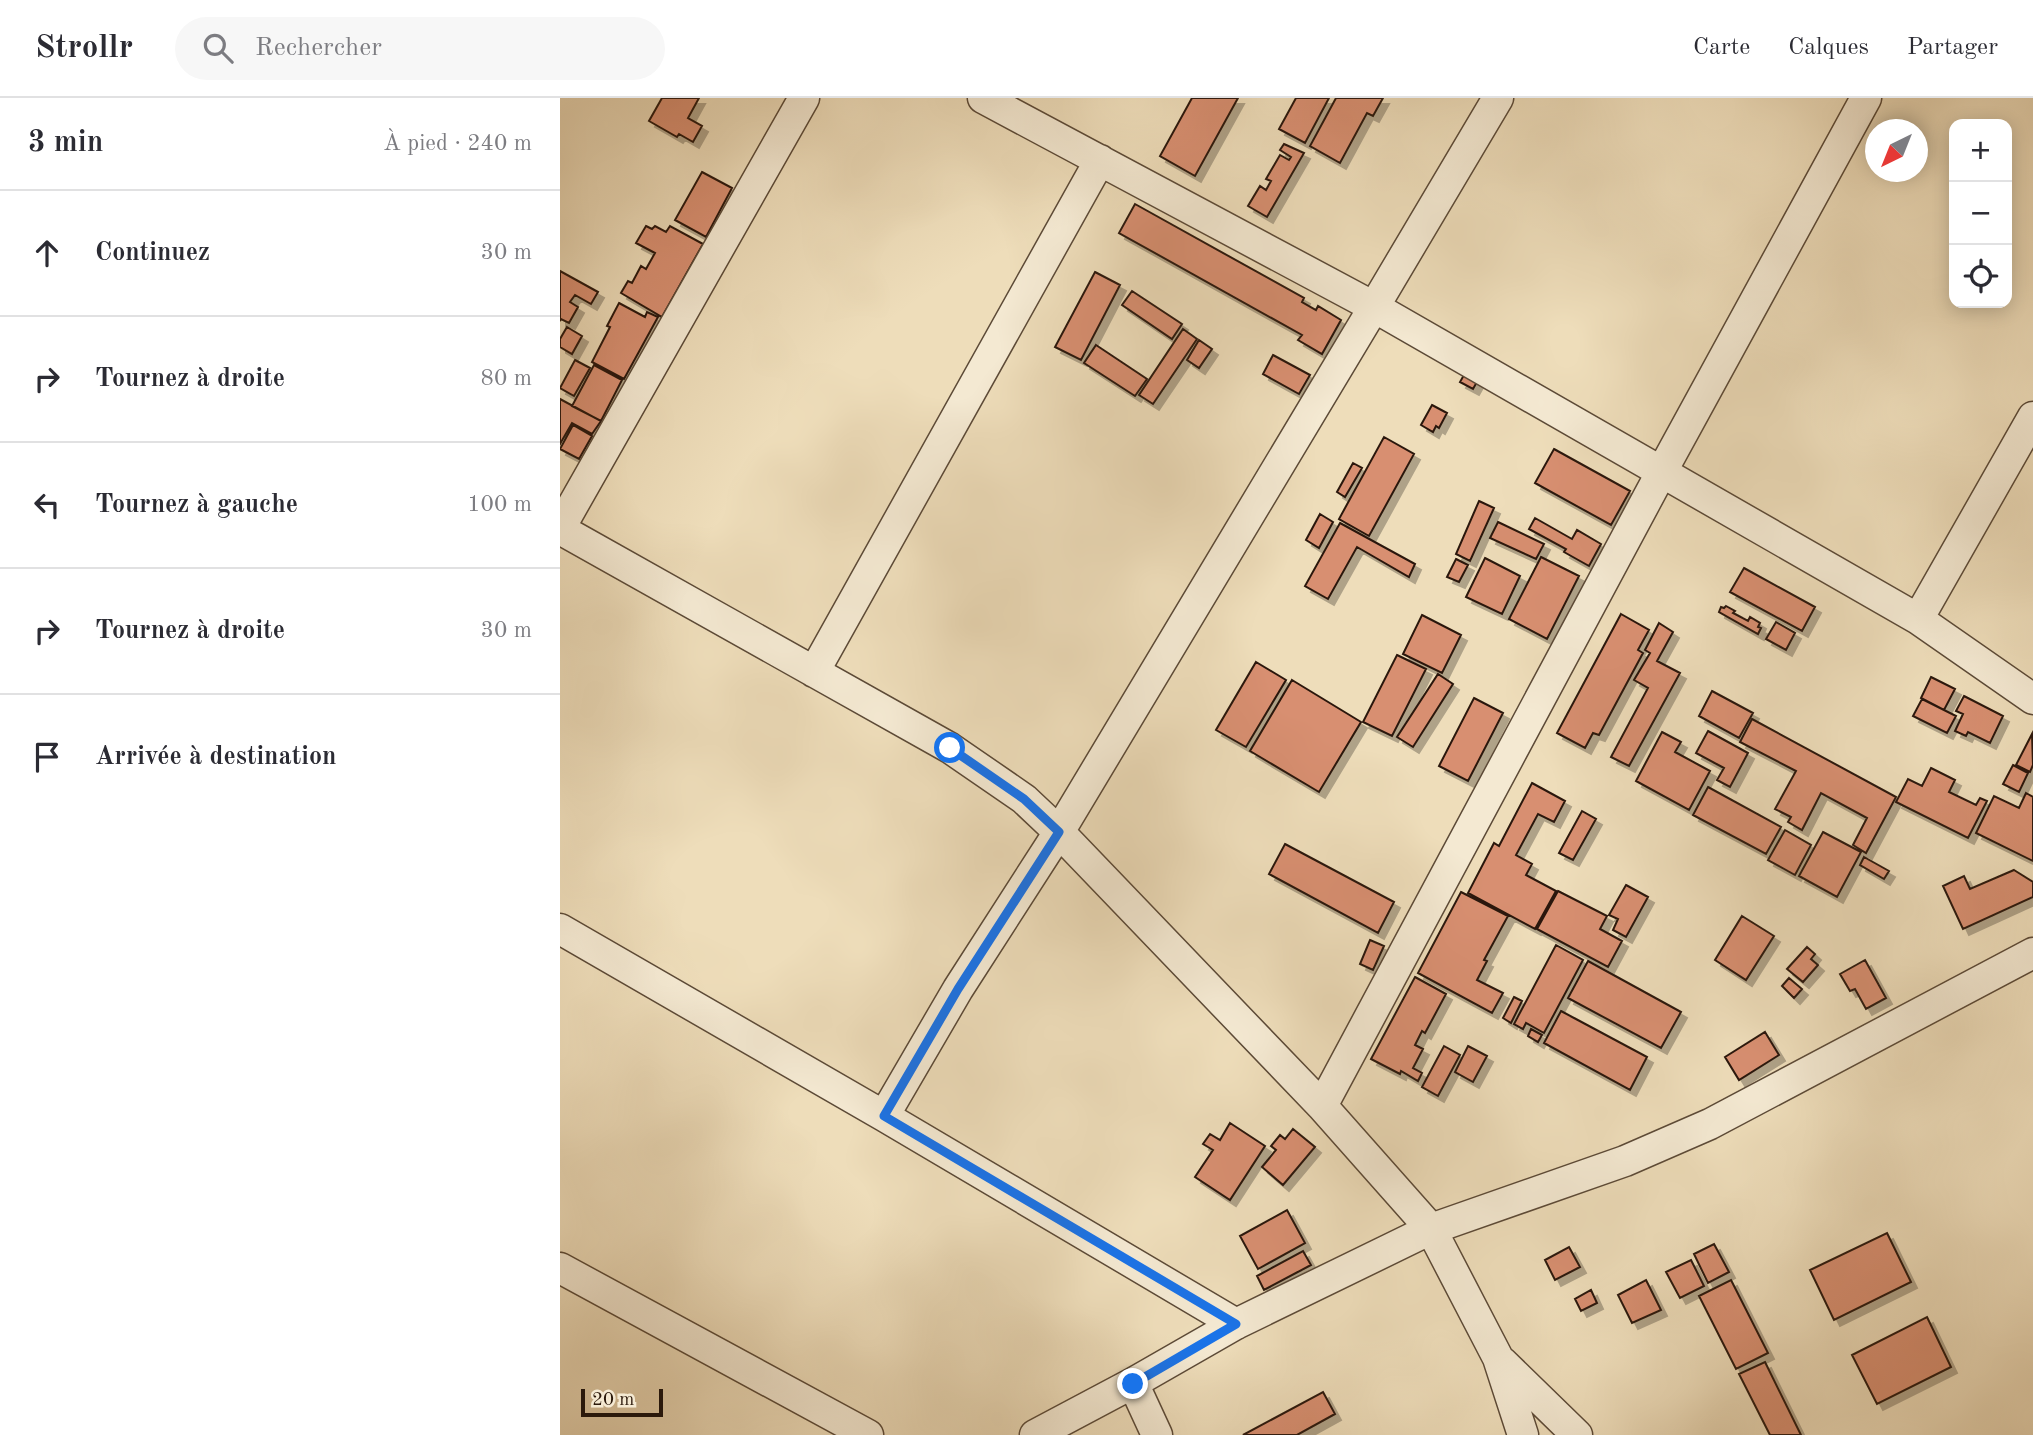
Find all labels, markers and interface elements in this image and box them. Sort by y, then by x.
search box [175,17,665,80]
icon: search [199,29,237,67]
text: Strollr [35,32,133,65]
text: Rechercher [255,35,382,61]
text: Carte [1693,36,1750,60]
text: Calques [1788,36,1869,60]
text: Partager [1907,36,1998,60]
north arrow [1865,119,1928,182]
map controls [1949,119,2012,308]
button: + [1949,119,2012,182]
text: 3 min [28,128,103,158]
text: À pied · 240 m [383,132,532,155]
button: − [1949,182,2012,245]
icon: ahead [28,234,66,272]
text: Continuez [95,240,210,266]
text: 30 m [481,241,532,264]
button: locate [1949,245,2012,308]
icon: right [28,360,66,398]
text: Tournez à droite [95,366,285,392]
text: 80 m [481,367,532,390]
icon: left [28,486,66,524]
text: Tournez à gauche [95,492,298,518]
text: 100 m [467,493,532,516]
icon: right [28,612,66,650]
text: Tournez à droite [95,618,285,644]
text: 30 m [481,619,532,642]
route start [934,732,965,763]
icon: arrive [28,738,66,776]
text: Arrivée à destination [95,744,337,770]
route end [1117,1368,1148,1399]
scale bar [581,1386,663,1418]
text: 20 m [592,1391,634,1410]

